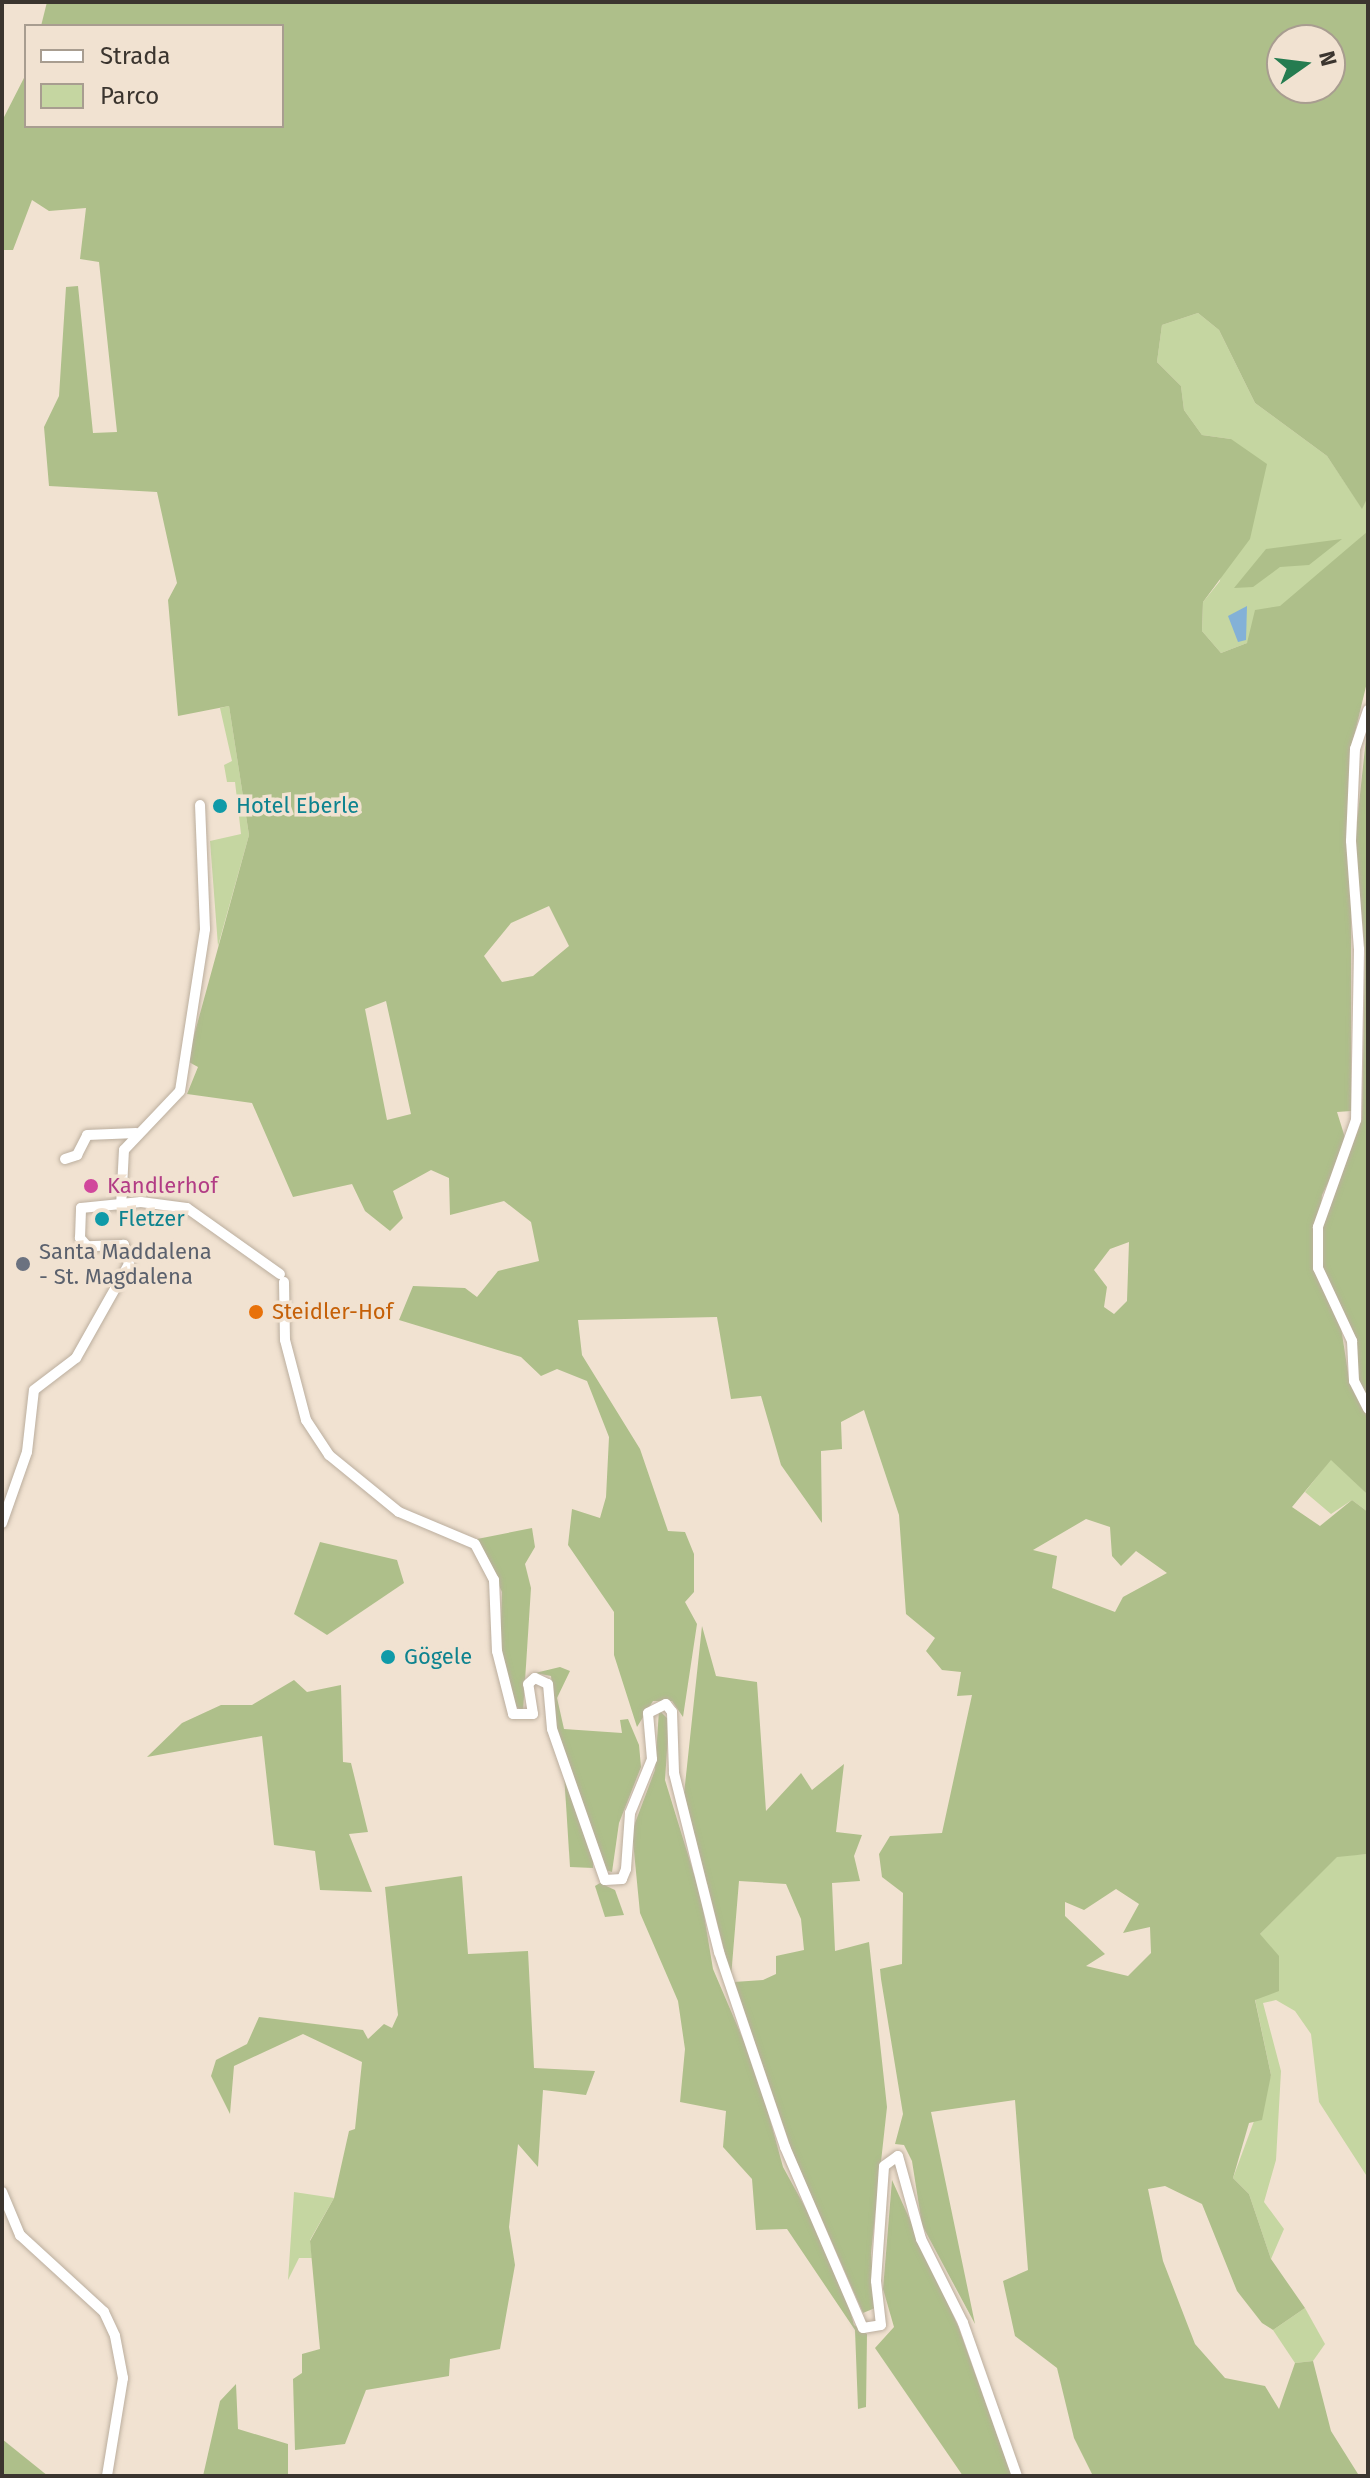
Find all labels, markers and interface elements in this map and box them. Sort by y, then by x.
legend [24,24,284,128]
north arrow [1266,24,1346,104]
text: Strada [100,42,171,70]
text: N [1313,48,1343,69]
text: Parco [100,82,159,110]
place label: Hotel Eberle [236,793,359,819]
marker: Hotel Eberle [211,797,229,815]
place label: Kandlerhof [107,1173,218,1199]
marker: Kandlerhof [82,1177,100,1195]
place label: Fletzer [118,1206,185,1232]
marker: Fletzer [93,1210,111,1228]
place label: Santa Maddalena - St. Magdalena [39,1238,212,1290]
marker: Santa Maddalena - St. Magdalena [14,1255,32,1273]
place label: Steidler-Hof [272,1299,393,1325]
marker: Steidler-Hof [247,1303,265,1321]
place label: Gögele [404,1644,472,1670]
marker: Gögele [379,1648,397,1666]

